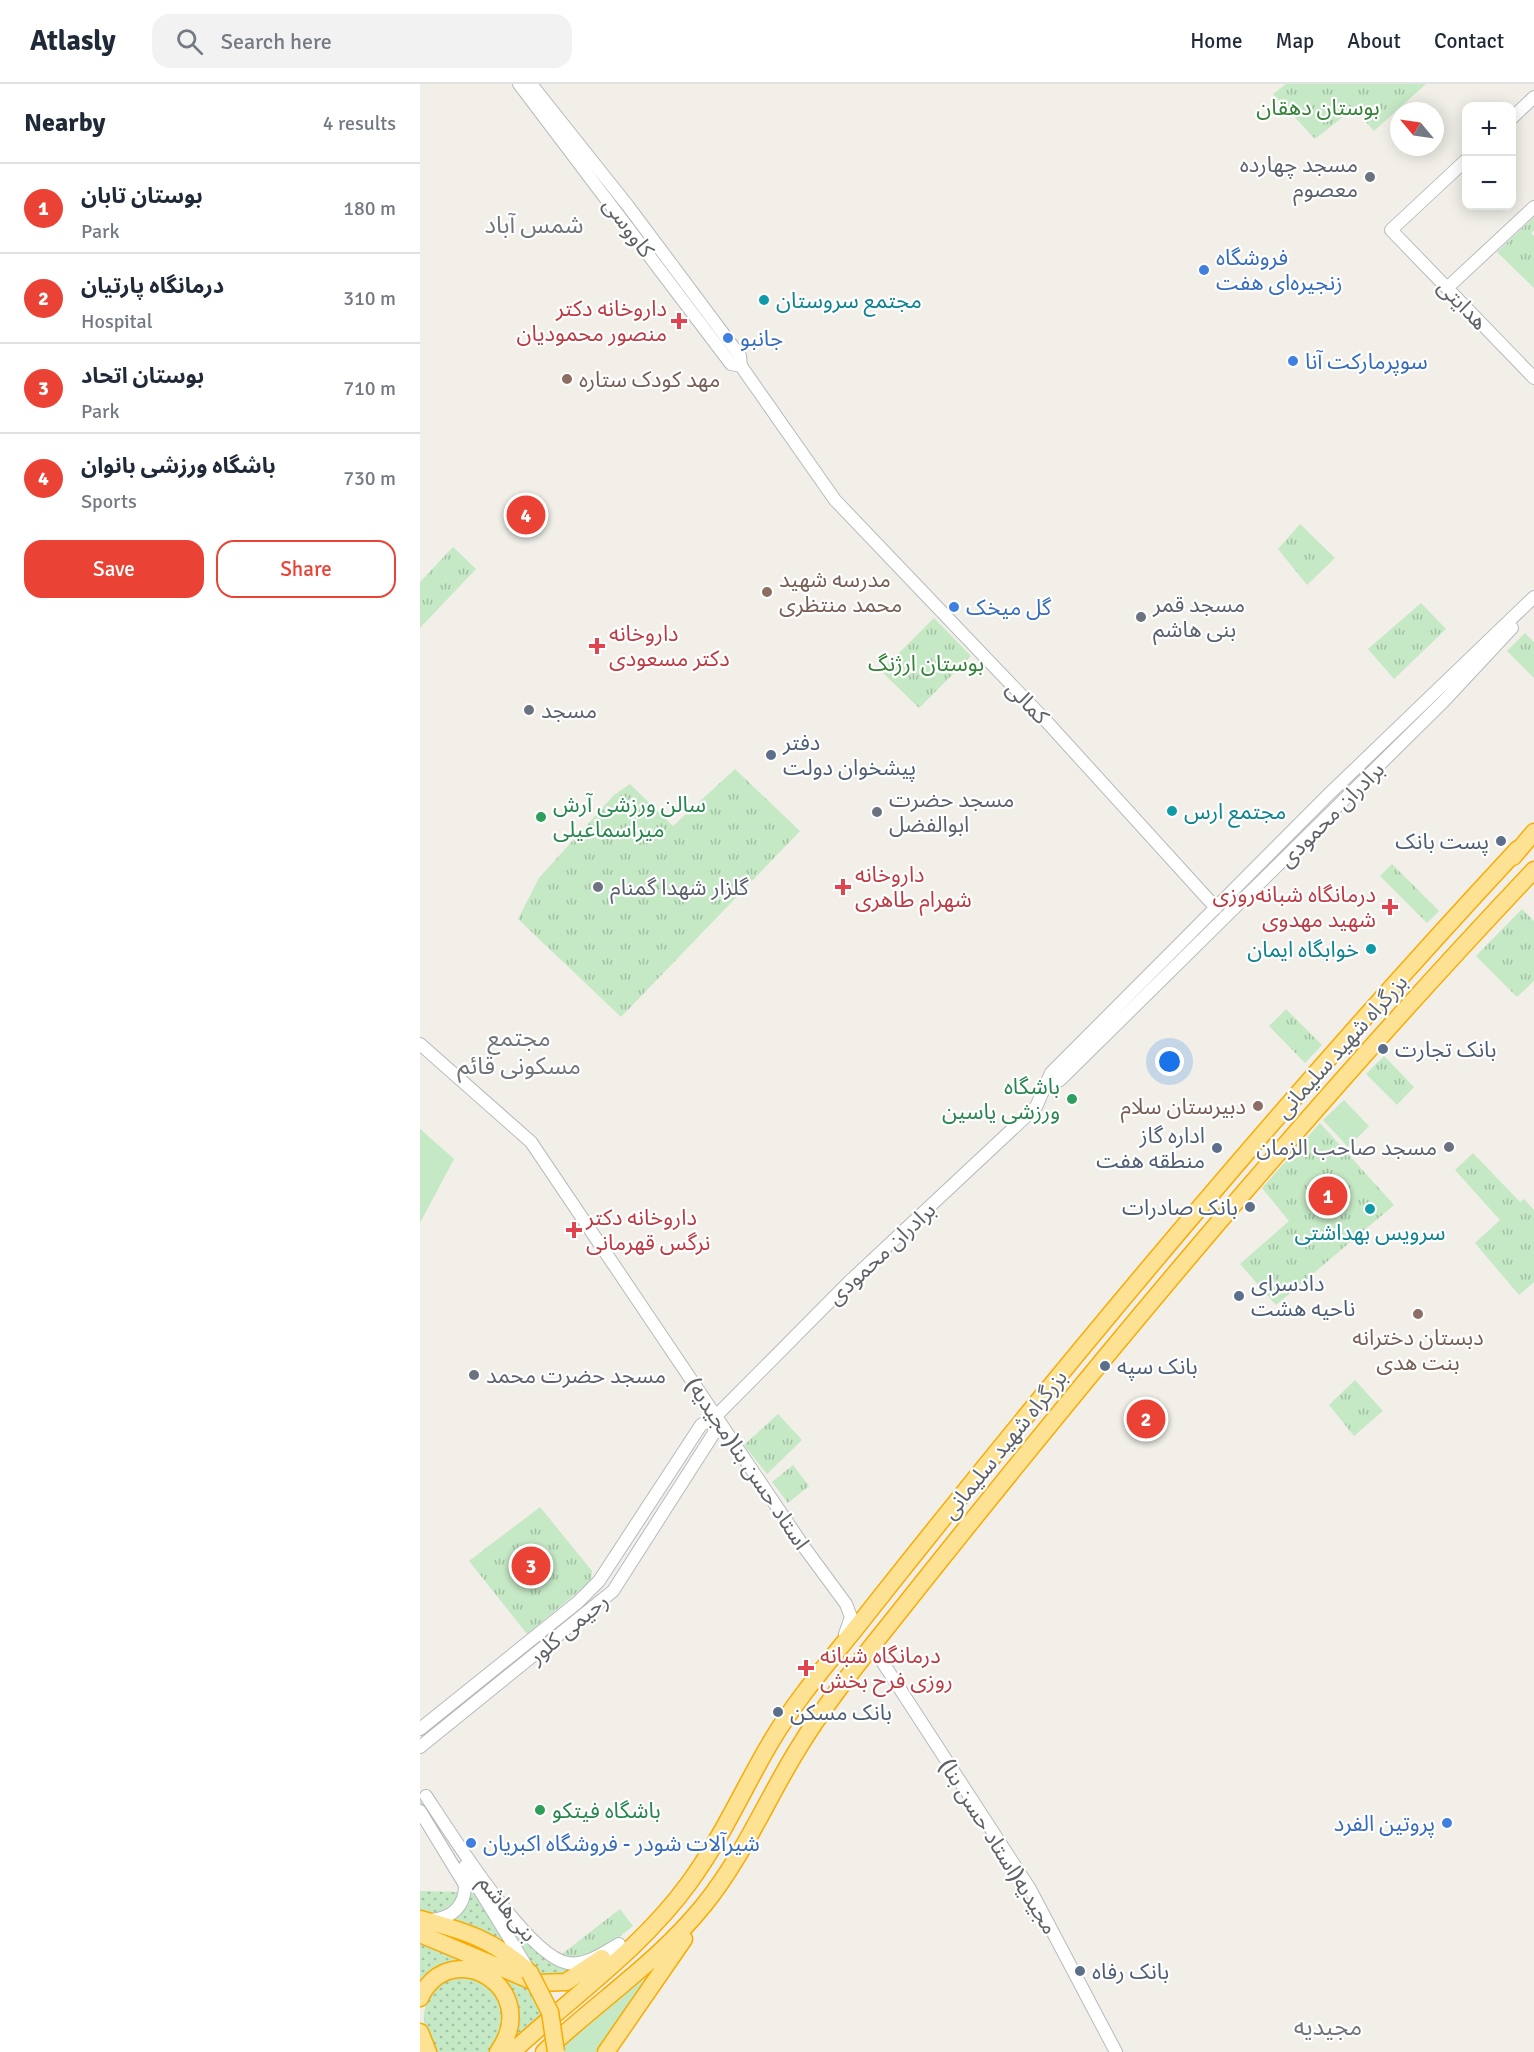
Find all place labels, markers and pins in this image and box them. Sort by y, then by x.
place label: مسجد چهارده معصوم [1240,151,1358,206]
marker: مسجد چهارده معصوم [1363,170,1377,184]
place label: فروشگاه زنجیره‌ای هفت [1216,244,1343,296]
marker: فروشگاه زنجیره‌ای هفت [1197,263,1211,277]
place label: مجتمع سروستان [776,287,922,317]
marker: مجتمع سروستان [757,293,771,307]
place label: داروخانه دکتر منصور محمودیان [517,295,667,347]
marker: داروخانه دکتر منصور محمودیان [672,314,686,328]
place label: جانبو [740,325,783,352]
marker: جانبو [721,331,735,345]
place label: سوپرمارکت آنا [1305,348,1428,376]
marker: سوپرمارکت آنا [1286,354,1300,368]
place label: مهد کودک ستاره [579,366,720,393]
marker: مهد کودک ستاره [560,372,574,386]
pin: 4 [506,492,546,538]
place label: مدرسه شهید محمد منتظری [779,566,902,618]
marker: مدرسه شهید محمد منتظری [760,585,774,599]
place label: مسجد قمر بنی هاشم [1152,591,1245,646]
place label: گل میخک [966,594,1052,621]
marker: گل میخک [947,600,961,614]
marker: مسجد قمر بنی هاشم [1134,610,1148,624]
place label: داروخانه دکتر مسعودی [609,620,730,672]
marker: داروخانه دکتر مسعودی [590,639,604,653]
place label: مسجد [541,697,597,724]
marker: مسجد [522,703,536,717]
place label: دفتر پیشخوان دولت [782,729,916,782]
marker: دفتر پیشخوان دولت [764,748,778,762]
place label: مسجد حضرت ابوالفضل [889,786,1014,838]
place label: سالن ورزشی آرش میراسماعیلی [553,791,706,843]
place label: مجتمع ارس [1184,798,1286,828]
marker: مجتمع ارس [1165,804,1179,818]
marker: مسجد حضرت ابوالفضل [870,805,884,819]
marker: سالن ورزشی آرش میراسماعیلی [534,810,548,824]
place label: پست بانک [1395,828,1489,856]
marker: پست بانک [1494,834,1508,848]
place label: داروخانه شهرام طاهری [855,861,972,916]
place label: گلزار شهدا گمنام [610,874,749,904]
marker: گلزار شهدا گمنام [591,880,605,894]
marker: داروخانه شهرام طاهری [836,880,850,894]
place label: درمانگاه شبانه‌روزی شهید مهدوی [1213,881,1376,933]
marker: درمانگاه شبانه‌روزی شهید مهدوی [1381,898,1399,916]
place label: خوابگاه ایمان [1247,936,1359,963]
marker: خوابگاه ایمان [1364,942,1378,956]
place label: بانک تجارت [1395,1036,1496,1063]
marker: بانک تجارت [1376,1042,1390,1056]
place label: باشگاه ورزشی یاسین [942,1073,1060,1125]
marker: باشگاه ورزشی یاسین [1065,1092,1079,1106]
place label: دبیرستان سلام [1120,1093,1246,1123]
marker: دبیرستان سلام [1251,1099,1265,1113]
place label: اداره گاز منطقه هفت [1096,1122,1205,1174]
place label: مسجد صاحب الزمان [1256,1134,1437,1161]
marker: مسجد صاحب الزمان [1442,1140,1456,1154]
marker: اداره گاز منطقه هفت [1210,1141,1224,1155]
pin: 1 [1308,1174,1348,1218]
place label: بانک صادرات [1122,1194,1238,1221]
marker: بانک صادرات [1243,1200,1257,1214]
marker: سرویس بهداشتی [1363,1202,1377,1216]
place label: داروخانه دکتر نرگس قهرمانی [585,1204,710,1256]
place label: سرویس بهداشتی [1295,1219,1445,1246]
marker: داروخانه دکتر نرگس قهرمانی [567,1223,581,1237]
place label: دادسرای ناحیه هشت [1251,1270,1355,1322]
marker: دادسرای ناحیه هشت [1232,1289,1246,1303]
marker: دبستان دخترانه بنت هدی [1411,1307,1425,1321]
place label: دبستان دخترانه بنت هدی [1352,1324,1484,1376]
place label: بانک سپه [1117,1353,1198,1381]
marker: بانک سپه [1098,1359,1112,1373]
place label: مسجد حضرت محمد [486,1362,666,1389]
marker: مسجد حضرت محمد [467,1368,481,1382]
pin: 2 [1126,1396,1166,1442]
pin: 3 [512,1544,550,1588]
place label: درمانگاه شبانه روزی فرح بخش [820,1642,953,1697]
marker: درمانگاه شبانه روزی فرح بخش [797,1659,815,1677]
place label: بانک مسکن [790,1699,892,1726]
marker: بانک مسکن [771,1705,785,1719]
place label: باشگاه فیتکو [552,1797,661,1824]
marker: باشگاه فیتکو [533,1803,547,1817]
place label: پروتین الفرد [1334,1810,1435,1838]
marker: پروتین الفرد [1440,1816,1454,1830]
place label: شیرآلات شودر - فروشگاه اکبریان [483,1830,760,1857]
marker: شیرآلات شودر - فروشگاه اکبریان [464,1836,478,1850]
place label: بانک رفاه [1092,1958,1169,1985]
marker: بانک رفاه [1073,1964,1087,1978]

